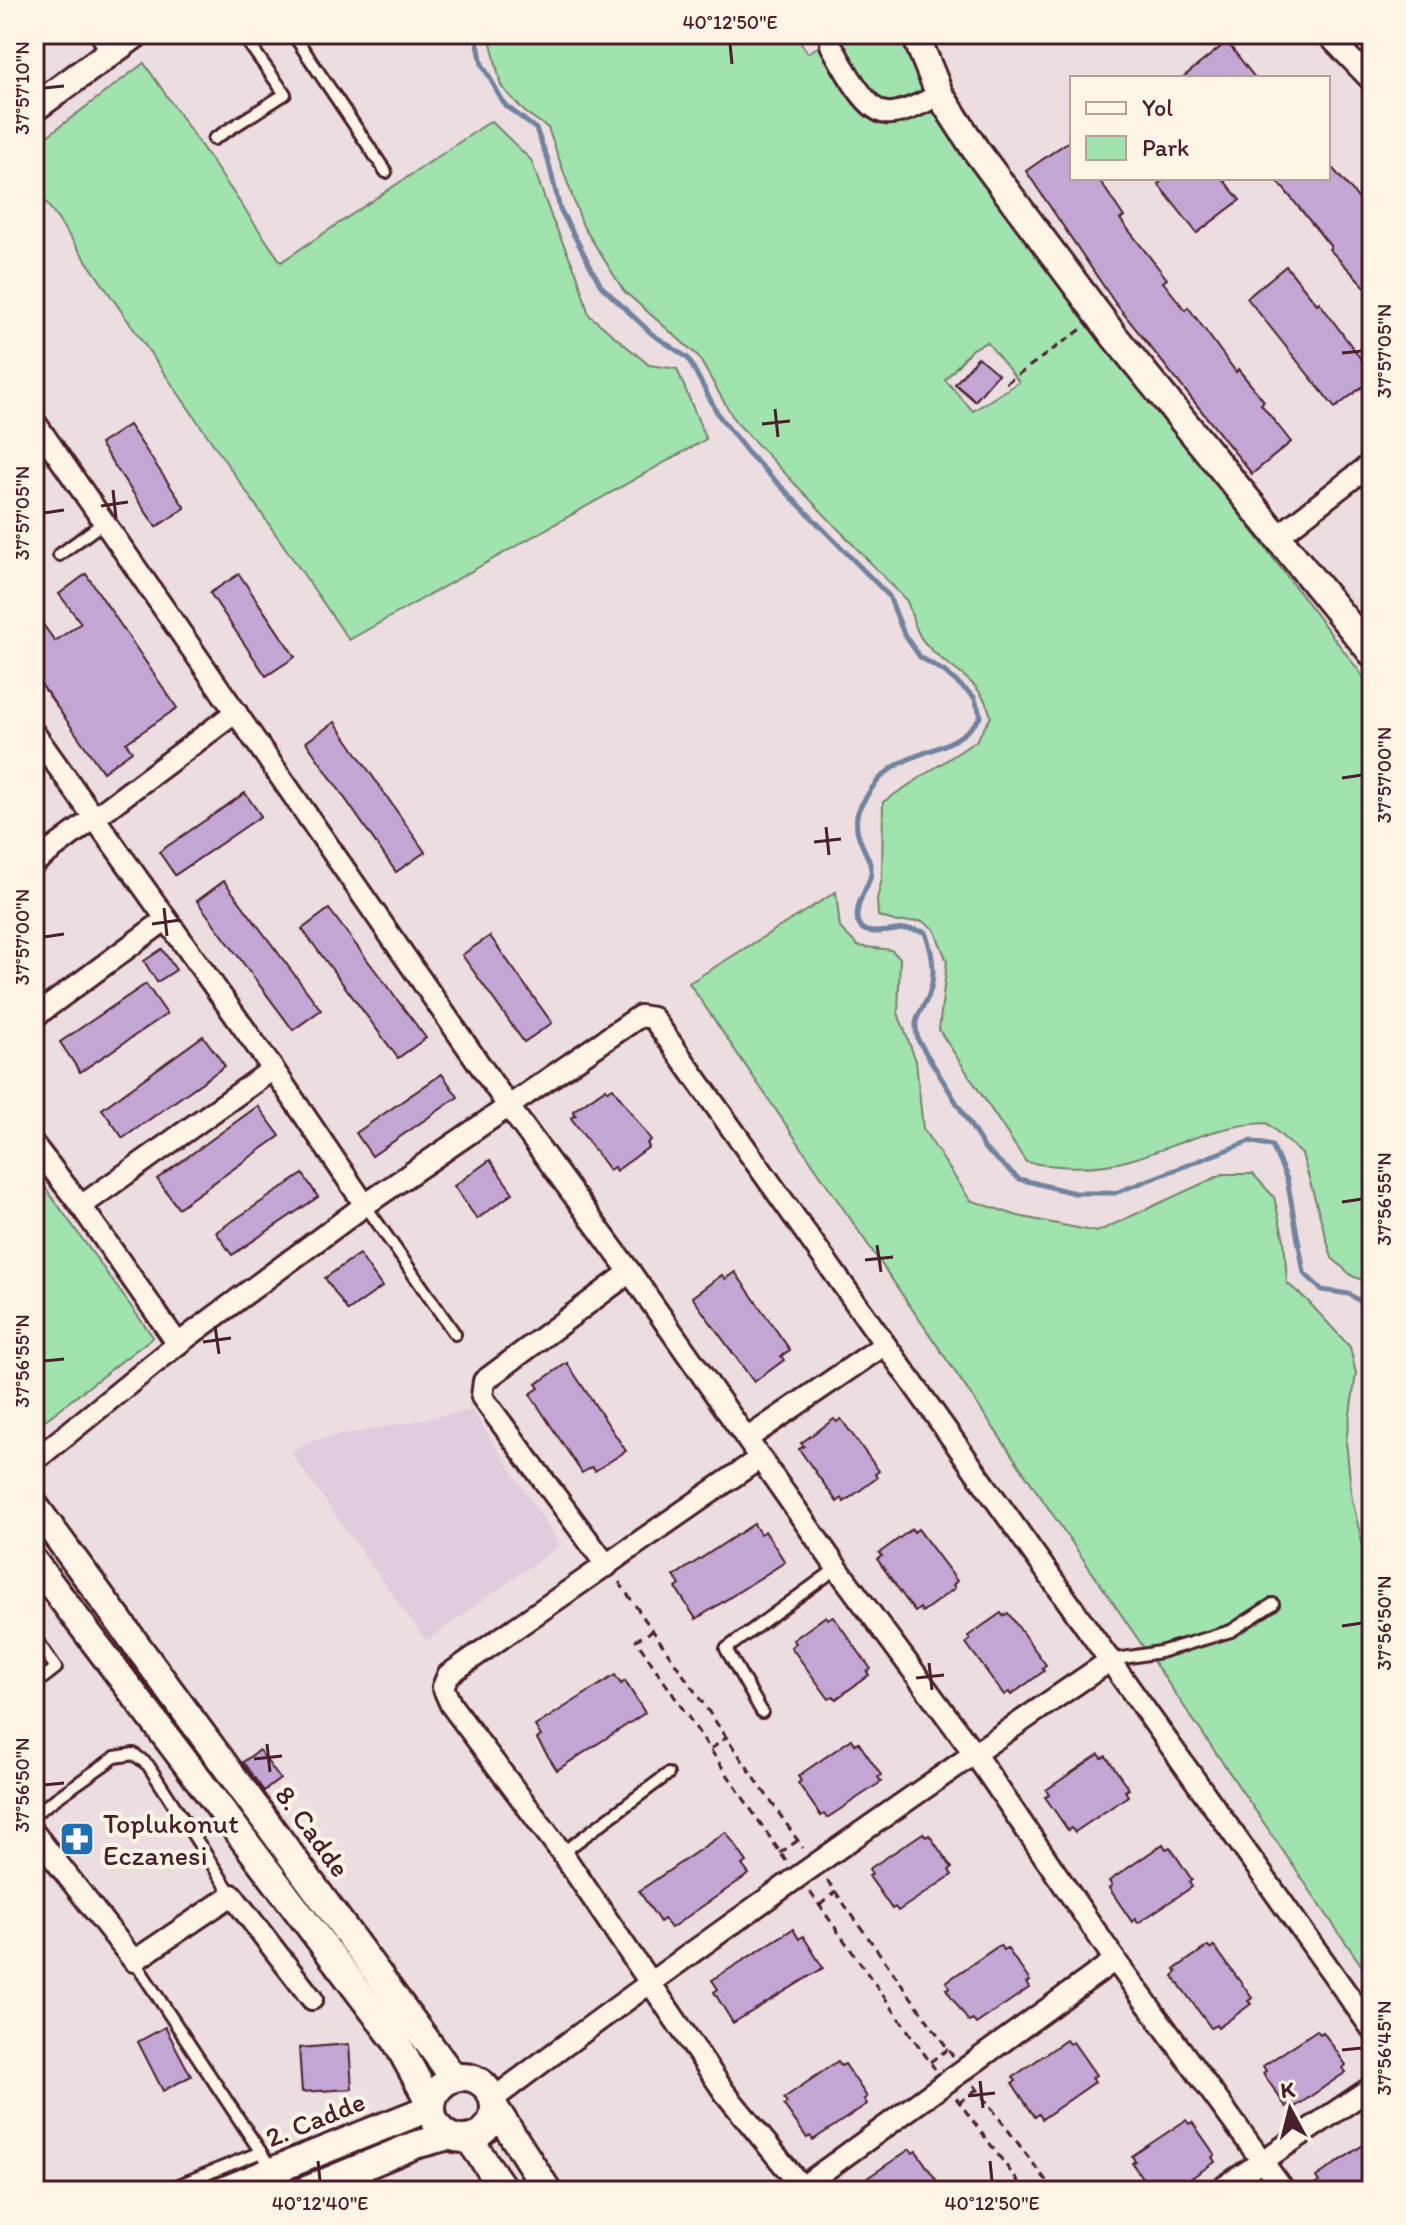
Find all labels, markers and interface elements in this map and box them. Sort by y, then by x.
text: 40°12'50"E [683,10,777,34]
text: 37°57'10"N [10,41,34,135]
legend [1070,76,1330,180]
text: Yol [1142,93,1173,122]
text: Park [1142,133,1189,162]
text: 37°57'05"N [1372,304,1396,398]
text: 37°57'05"N [10,466,34,560]
text: 37°57'00"N [1372,727,1396,823]
text: 37°57'00"N [10,889,34,985]
text: 37°56'55"N [1372,1152,1396,1246]
text: 37°56'55"N [10,1314,34,1408]
text: 37°56'50"N [1372,1575,1396,1671]
text: 37°56'50"N [10,1737,34,1833]
street label: 8. Cadde [268,1779,358,1883]
place label: Toplukonut Eczanesi [103,1806,239,1872]
pharmacy icon: Toplukonut Eczanesi [58,1820,96,1858]
text: 37°56'45"N [1372,2001,1396,2095]
north arrow [1250,2069,1330,2149]
text: K [1279,2075,1297,2104]
street label: 2. Cadde [260,2084,370,2154]
text: 40°12'40"E [272,2191,368,2215]
text: 40°12'50"E [945,2191,1039,2215]

